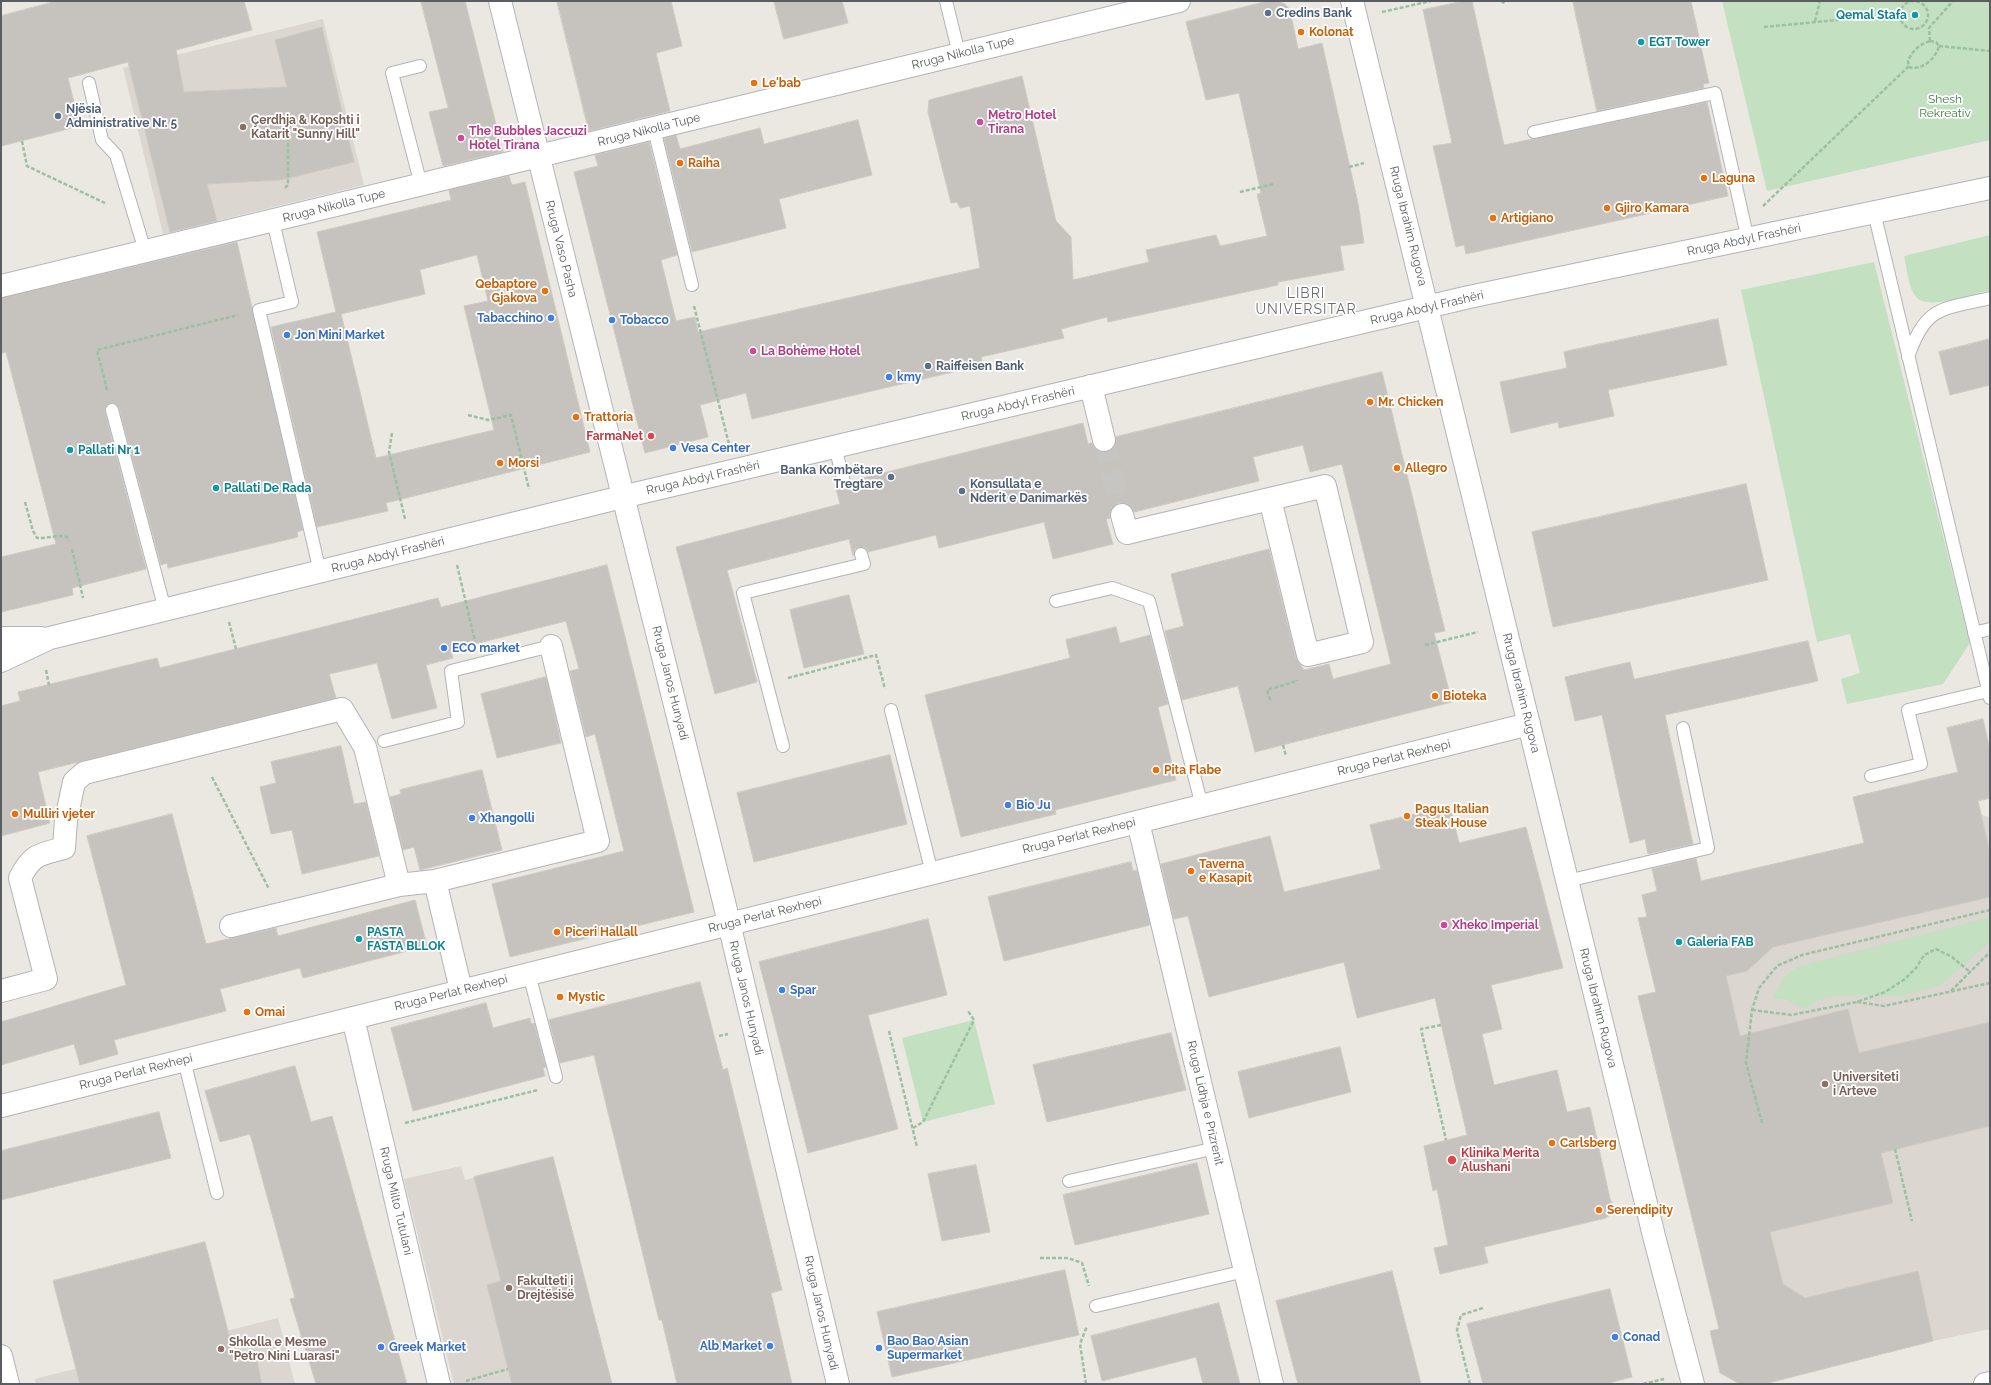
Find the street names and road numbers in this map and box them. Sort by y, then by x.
street label: Rruga Nikolla Tupe [910,33,1016,73]
street label: Rruga Nikolla Tupe [596,110,702,150]
street label: Rruga Ibrahim Rugova [1386,165,1430,287]
street label: Rruga Nikolla Tupe [281,186,387,226]
street label: Rruga Vaso Pasha [542,199,580,299]
street label: Rruga Abdyl Frashëri [1686,221,1802,259]
street label: Rruga Abdyl Frashëri [1369,288,1485,328]
street label: Rruga Abdyl Frashëri [960,384,1076,424]
street label: Rruga Abdyl Frashëri [645,458,761,498]
street label: Rruga Abdyl Frashëri [330,534,446,576]
street label: Rruga Janos Hunyadi [649,624,691,742]
street label: Rruga Ibrahim Rugova [1499,632,1543,754]
street label: Rruga Perlat Rexhepi [1336,737,1452,779]
street label: Rruga Perlat Rexhepi [1021,815,1137,857]
street label: Rruga Perlat Rexhepi [707,894,823,936]
street label: Rruga Janos Hunyadi [726,939,766,1057]
street label: Rruga Ibrahim Rugova [1576,947,1620,1069]
street label: Rruga Perlat Rexhepi [393,972,509,1014]
street label: Rruga Lidhja e Prizrenit [1184,1039,1226,1167]
street label: Rruga Perlat Rexhepi [78,1051,194,1093]
street label: Rruga Milto Tutulani [377,1145,415,1257]
street label: Rruga Janos Hunyadi [801,1254,841,1372]

